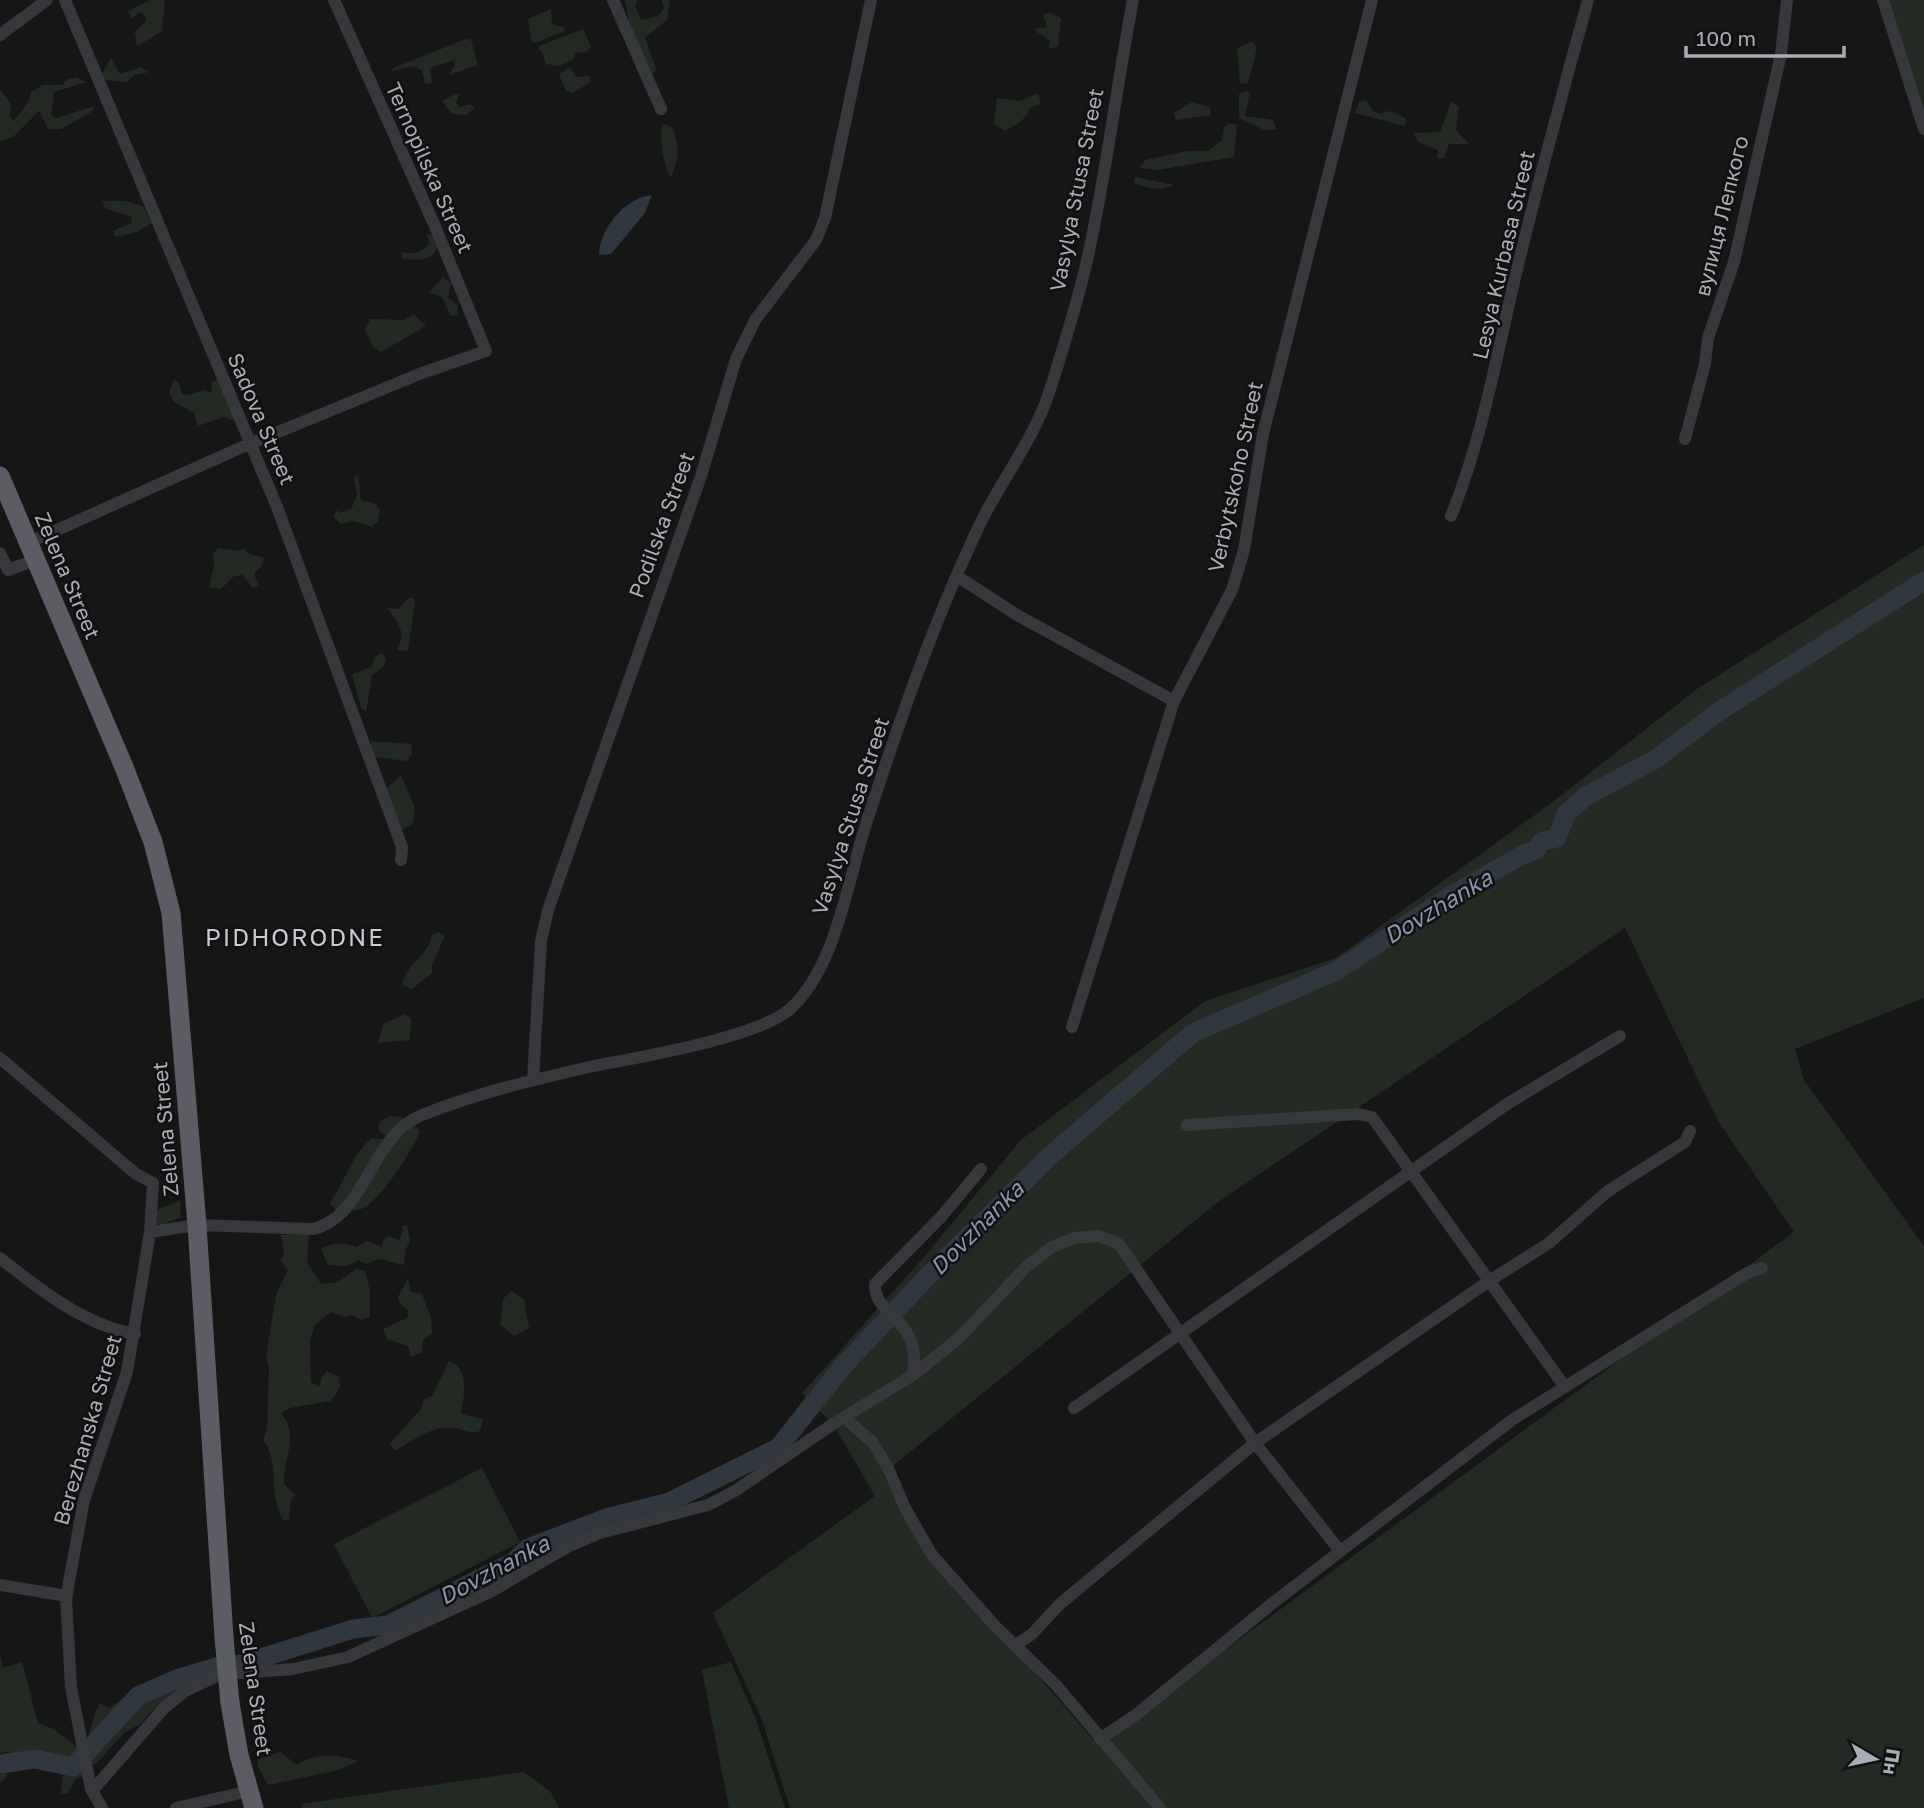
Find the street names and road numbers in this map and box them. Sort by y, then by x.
street label: Ternopilska Street [381,78,479,257]
street label: Vasylya Stusa Street [1044,86,1108,294]
street label: вулиця Лепкого [1689,133,1754,299]
street label: Lesya Kurbasa Street [1466,148,1540,362]
street label: Sadova Street [222,349,301,488]
street label: Verbytskoho Street [1202,379,1268,575]
street label: Podilska Street [623,448,700,601]
street label: Zelena Street [30,508,106,643]
street label: Vasylya Stusa Street [806,713,894,918]
street label: Zelena Street [146,1061,184,1198]
street label: Berezhanska Street [47,1332,127,1528]
street label: Zelena Street [234,1620,278,1758]

